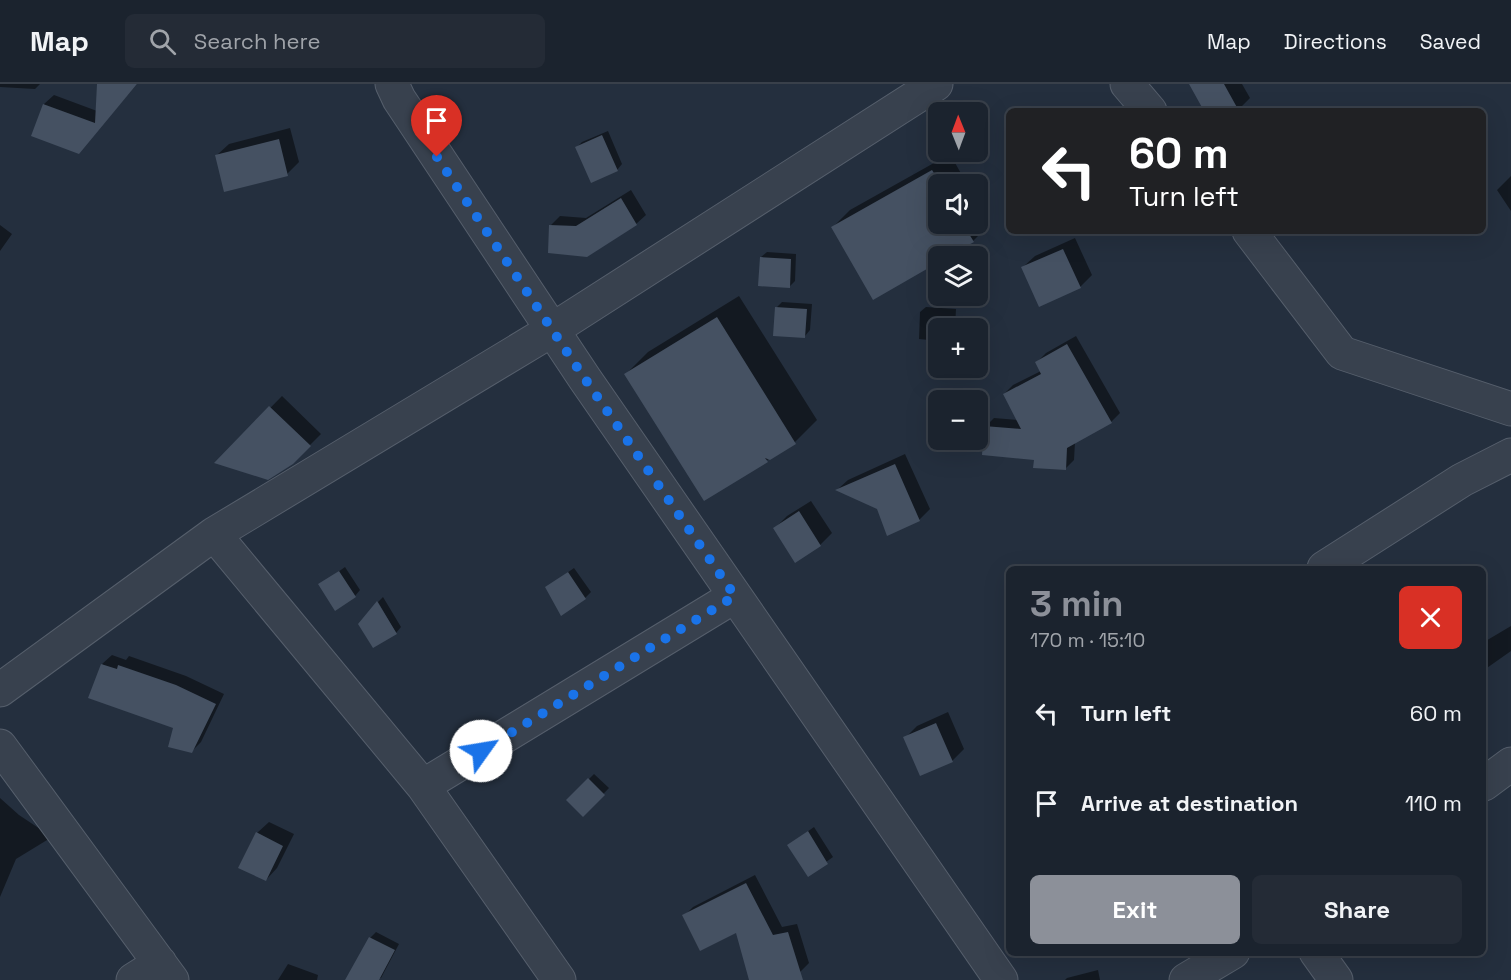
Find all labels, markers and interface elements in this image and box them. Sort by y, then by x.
search box [125,14,545,68]
text: Map [30,23,89,59]
icon: search [146,25,179,58]
text: Search here [194,27,321,55]
text: Map [1207,28,1251,55]
text: Directions [1284,28,1387,55]
text: Saved [1420,28,1481,55]
pin [411,95,462,157]
north arrow [928,102,988,162]
map controls [928,102,988,450]
icon: arrive [420,104,453,137]
text: 60 m [1129,127,1229,180]
icon: left [1030,132,1108,210]
button: sound [928,174,988,234]
text: Turn left [1129,179,1239,214]
button: layers [928,246,988,306]
button: + [928,318,988,378]
button: − [928,390,988,450]
text: 3 min [1030,581,1124,627]
button: close [1399,586,1462,649]
text: 170 m · 15:10 [1030,627,1145,653]
icon: left [1030,697,1063,730]
text: Turn left [1081,699,1171,727]
text: 60 m [1410,699,1462,727]
position arrow [449,719,513,783]
icon: arrive [1030,787,1063,820]
text: Arrive at destination [1081,789,1298,817]
text: 110 m [1405,789,1462,817]
button: Exit [1030,875,1240,944]
button: Share [1252,875,1462,944]

